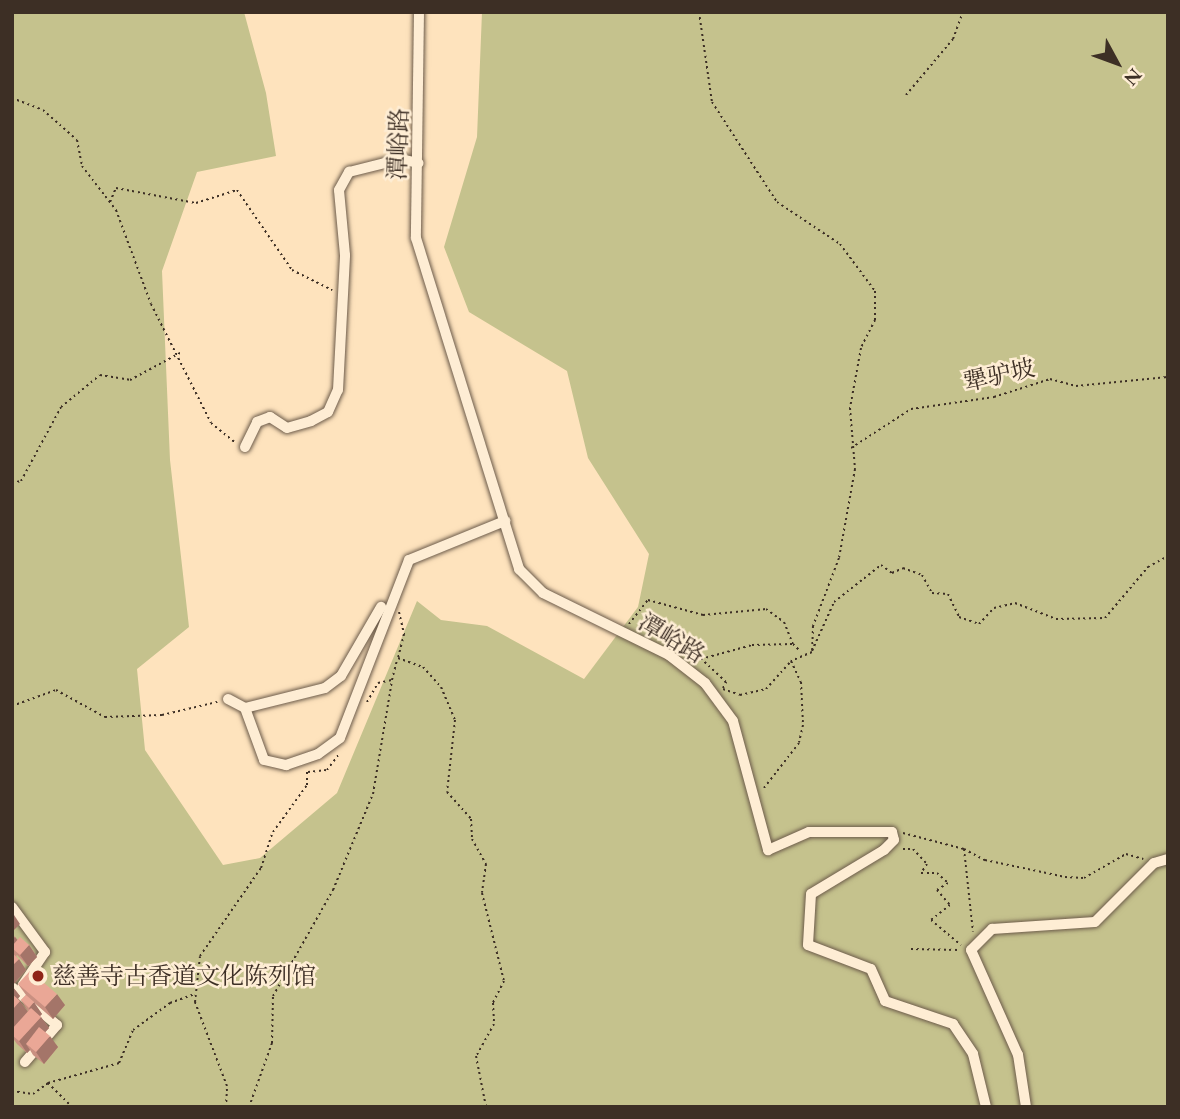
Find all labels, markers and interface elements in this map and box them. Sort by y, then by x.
north arrow [1082,28,1152,98]
text: N [1119,63,1148,91]
street label: 潭峪路 [382,108,414,180]
street label: 犟驴坡 [961,353,1037,397]
street label: 潭峪路 [634,607,710,669]
place label: 慈善寺古香道文化陈列馆 [52,962,316,990]
marker: 慈善寺古香道文化陈列馆 [30,968,46,984]

